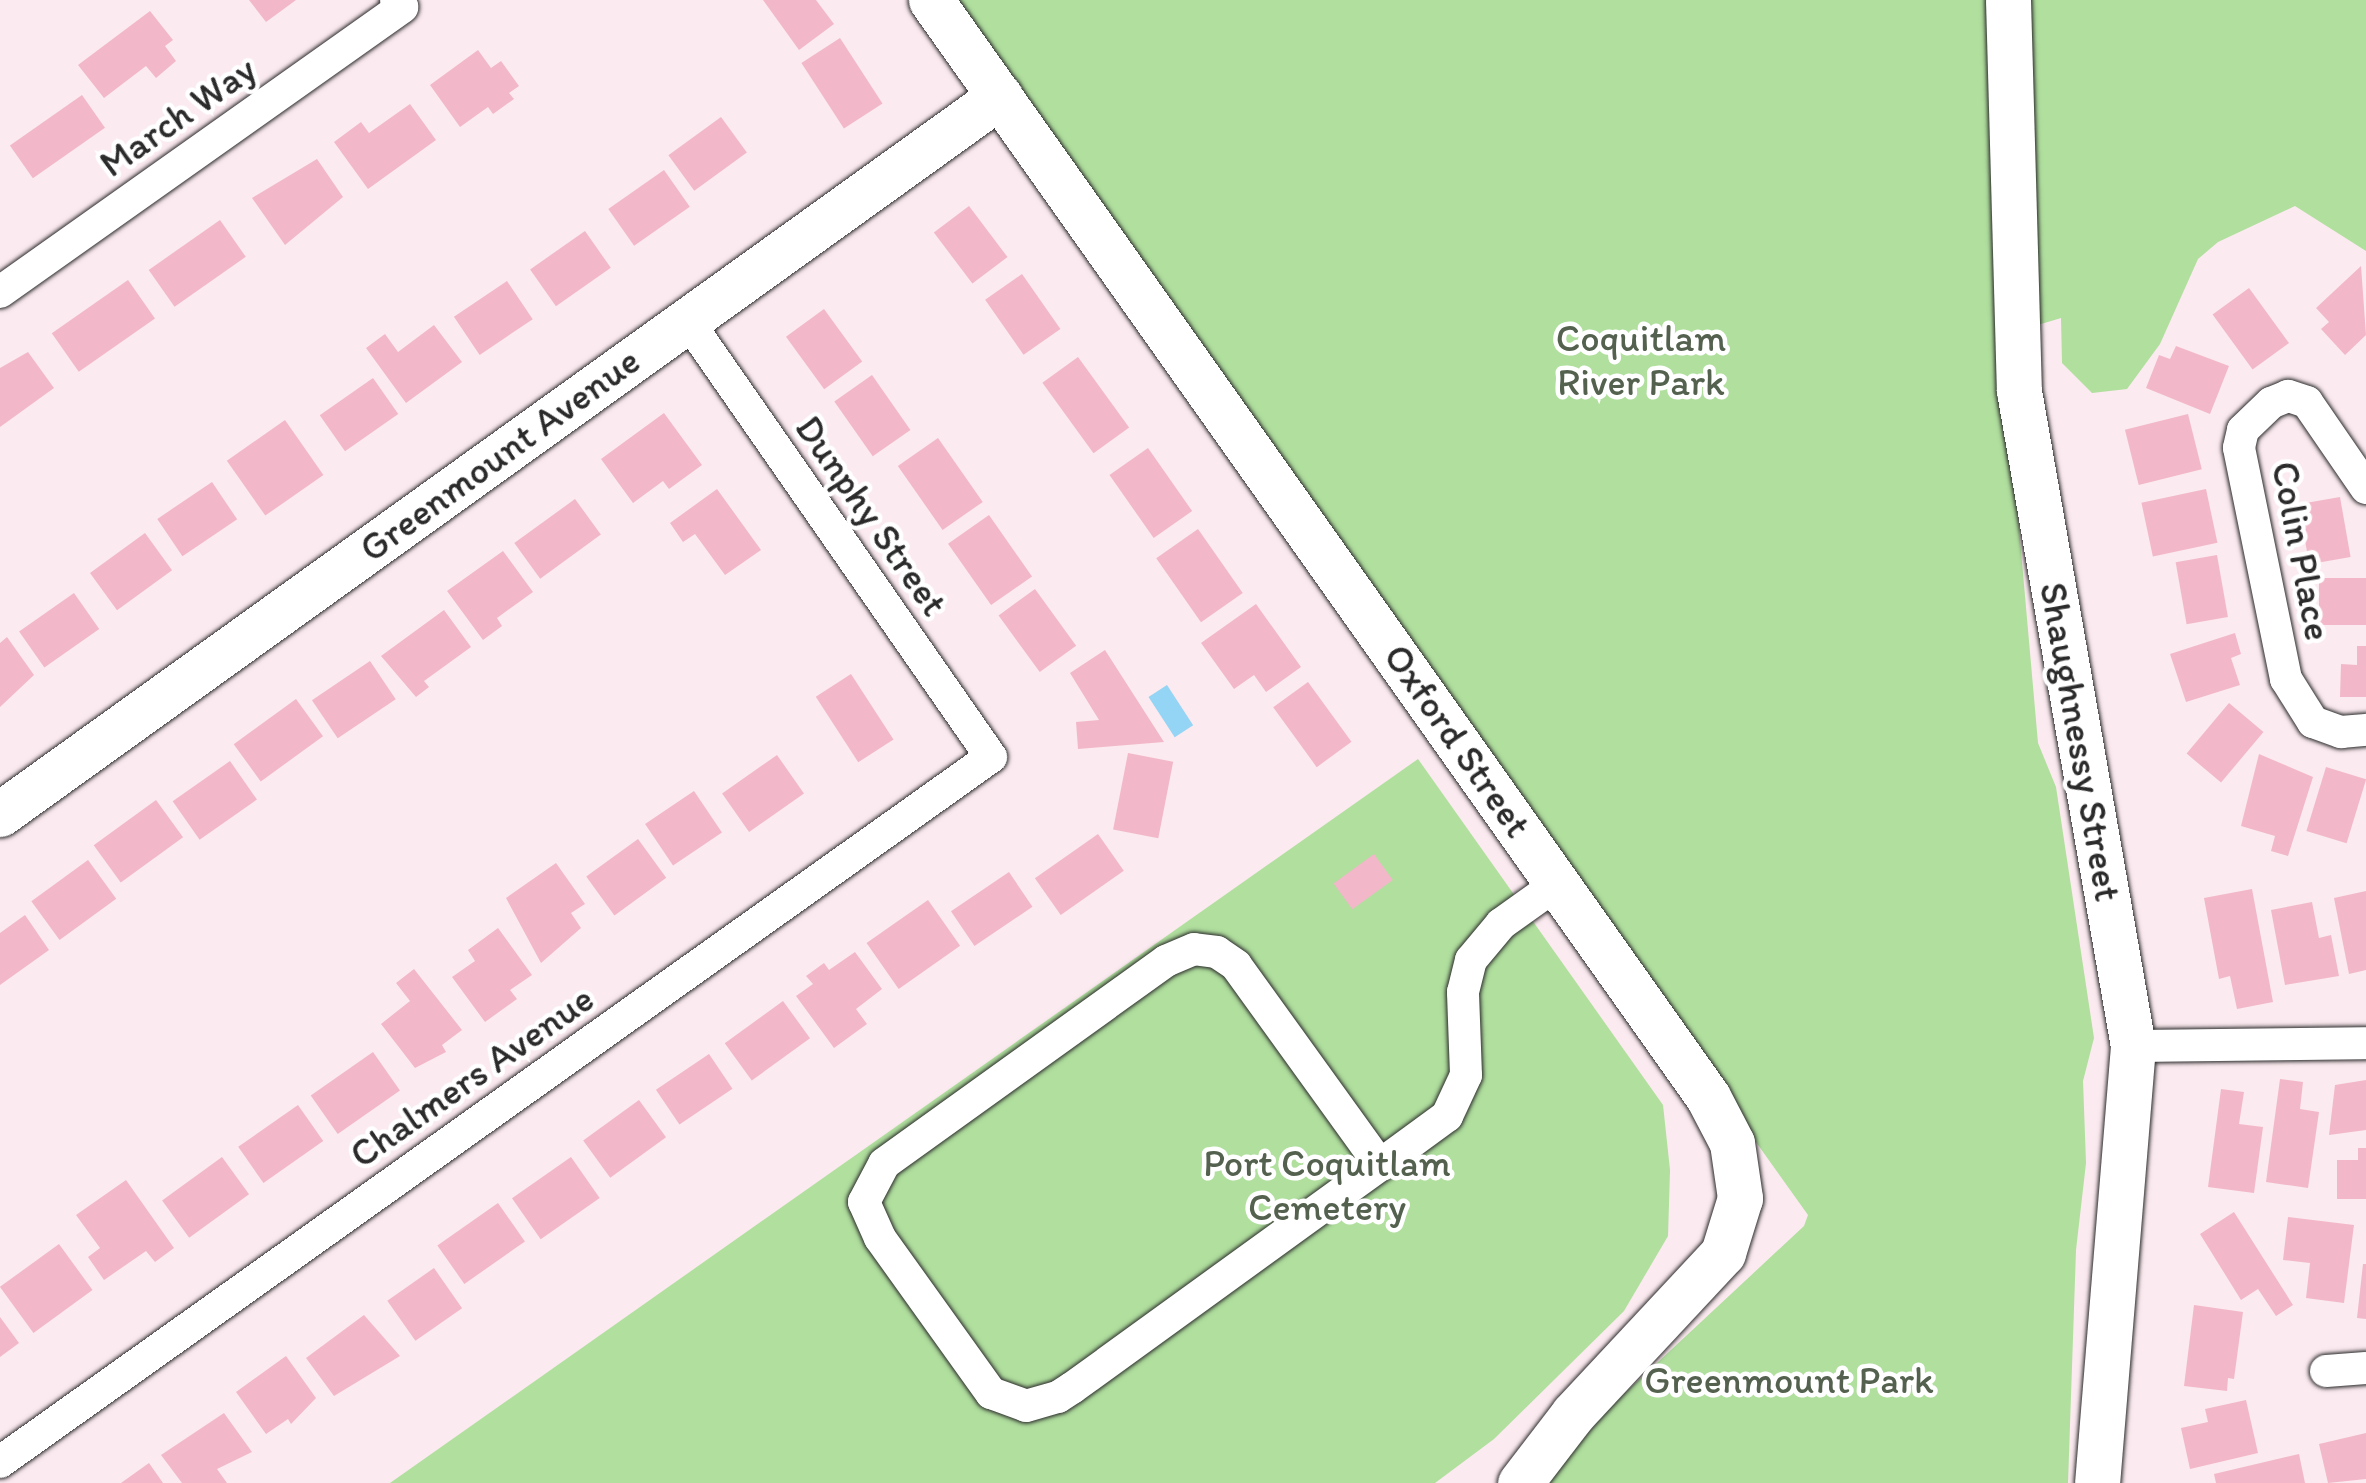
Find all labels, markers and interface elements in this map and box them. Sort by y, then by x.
street label: March Way [92,47,264,187]
park label: Coquitlam River Park [1556,316,1726,406]
street label: Greenmount Avenue [352,339,648,571]
street label: Dunphy Street [785,407,957,625]
street label: Colin Place [2261,458,2341,644]
street label: Shaughnessy Street [2030,579,2130,905]
street label: Oxford Street [1374,636,1540,846]
street label: Chalmers Avenue [342,977,602,1177]
park label: Port Coquitlam Cemetery [1203,1141,1451,1230]
park label: Greenmount Park [1644,1358,1934,1404]

